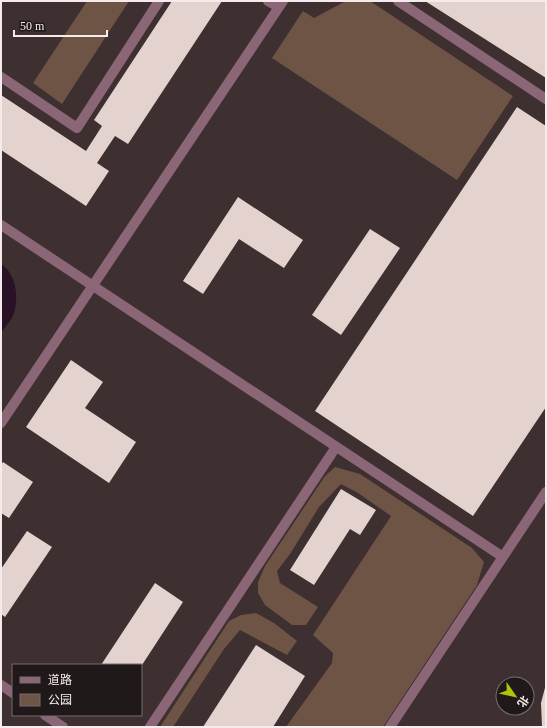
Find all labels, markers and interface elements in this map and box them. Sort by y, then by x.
scale bar [14,12,107,38]
text: 50 m [20,19,45,33]
legend [12,664,142,716]
text: 道路 [48,673,72,687]
north arrow [495,676,535,716]
text: 公园 [48,693,72,707]
text: 北 [515,694,531,710]

